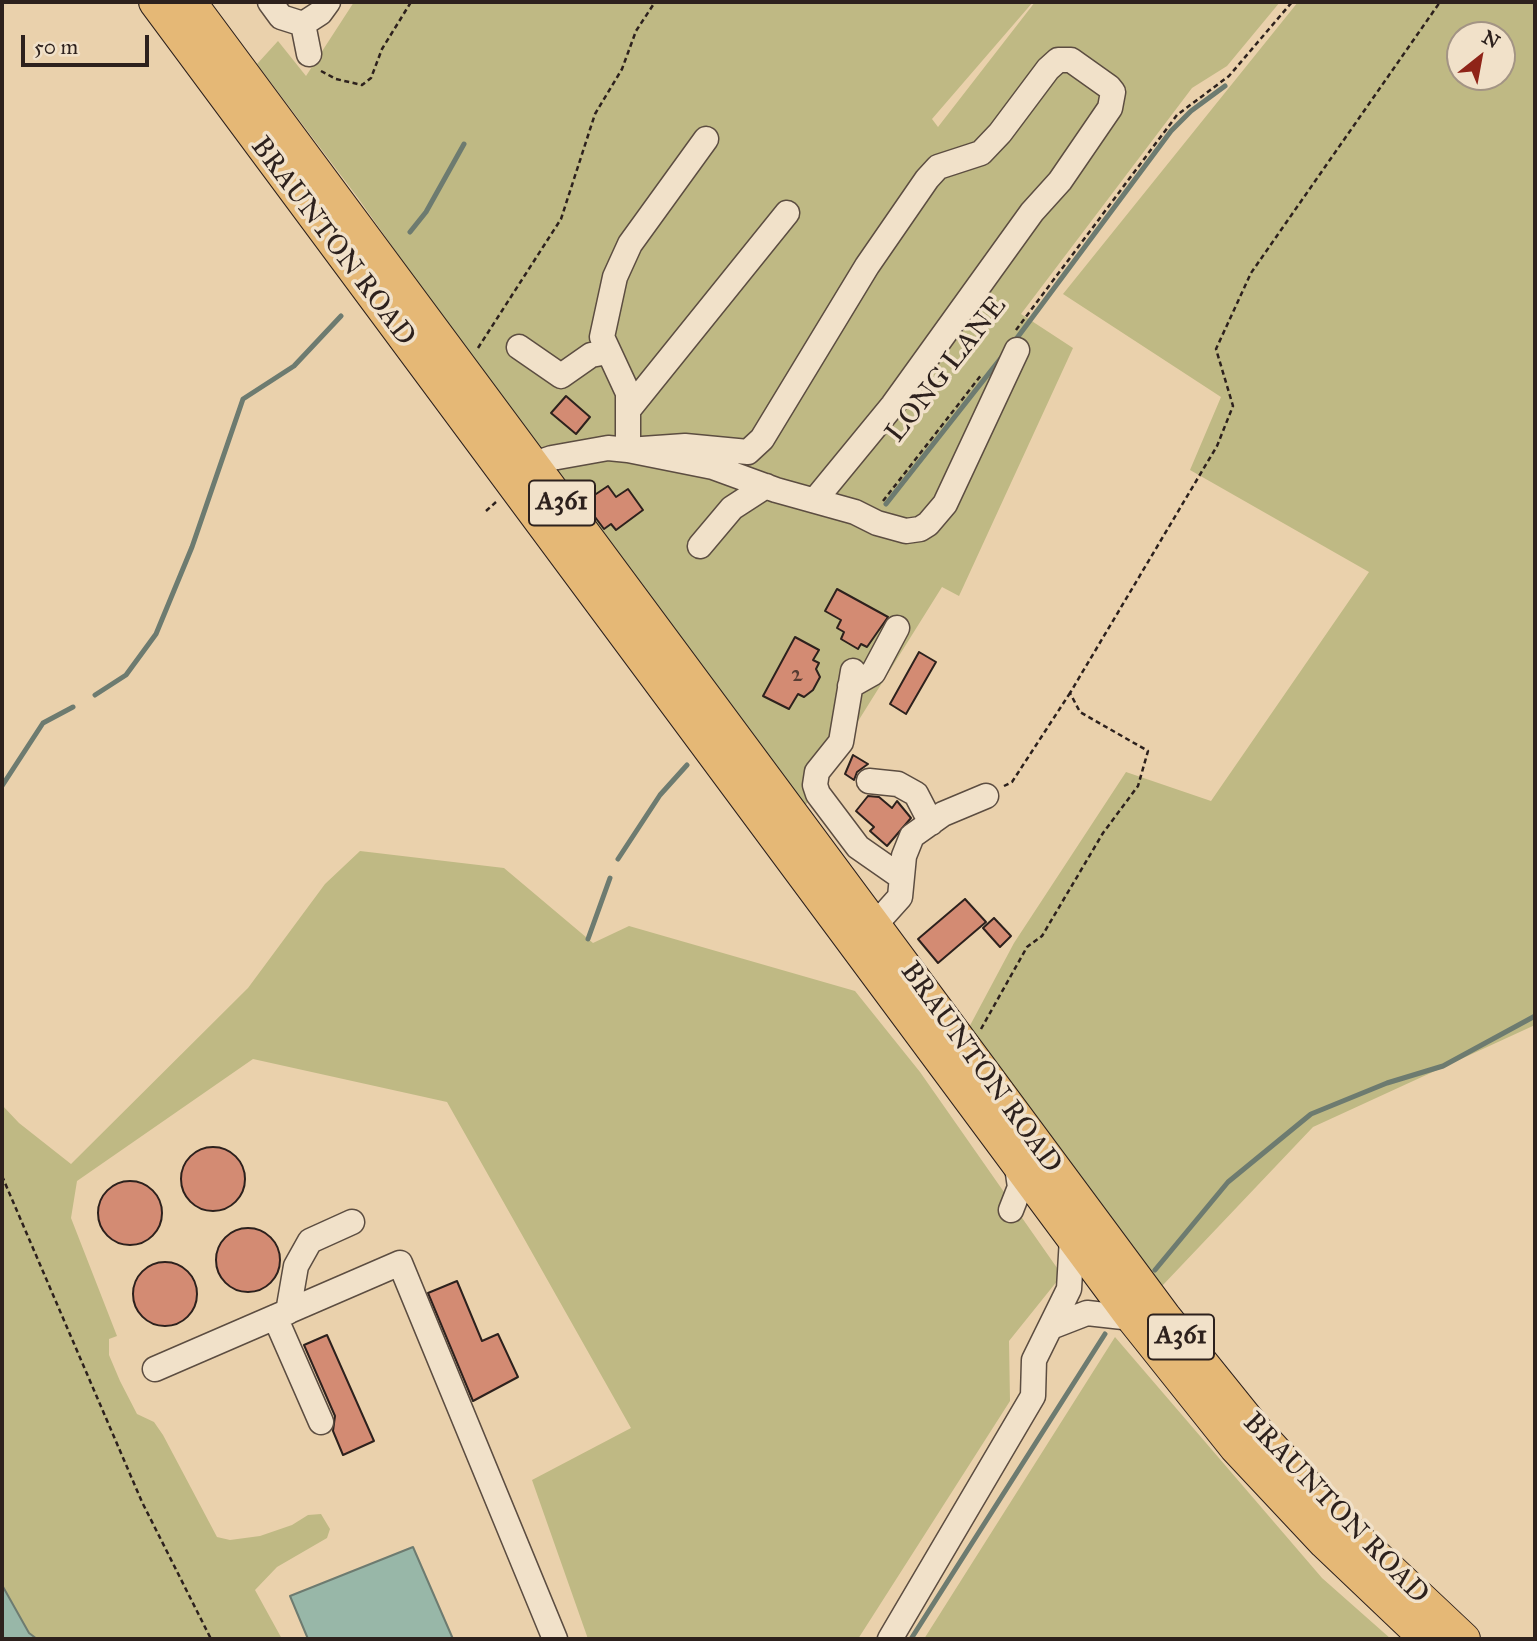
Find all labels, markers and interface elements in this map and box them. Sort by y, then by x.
scale bar [24,21,152,65]
north arrow [1446,21,1516,91]
text: N [1478,25,1504,53]
text: 50 m [34,34,78,60]
street label: BRAUNTON ROAD [243,131,421,353]
street label: LONG LANE [880,290,1014,450]
road number: A361 [529,481,595,526]
house number: 2 [791,661,803,689]
street label: BRAUNTON ROAD [892,956,1068,1180]
road number: A361 [1148,1314,1214,1360]
street label: BRAUNTON ROAD [1235,1406,1435,1612]

